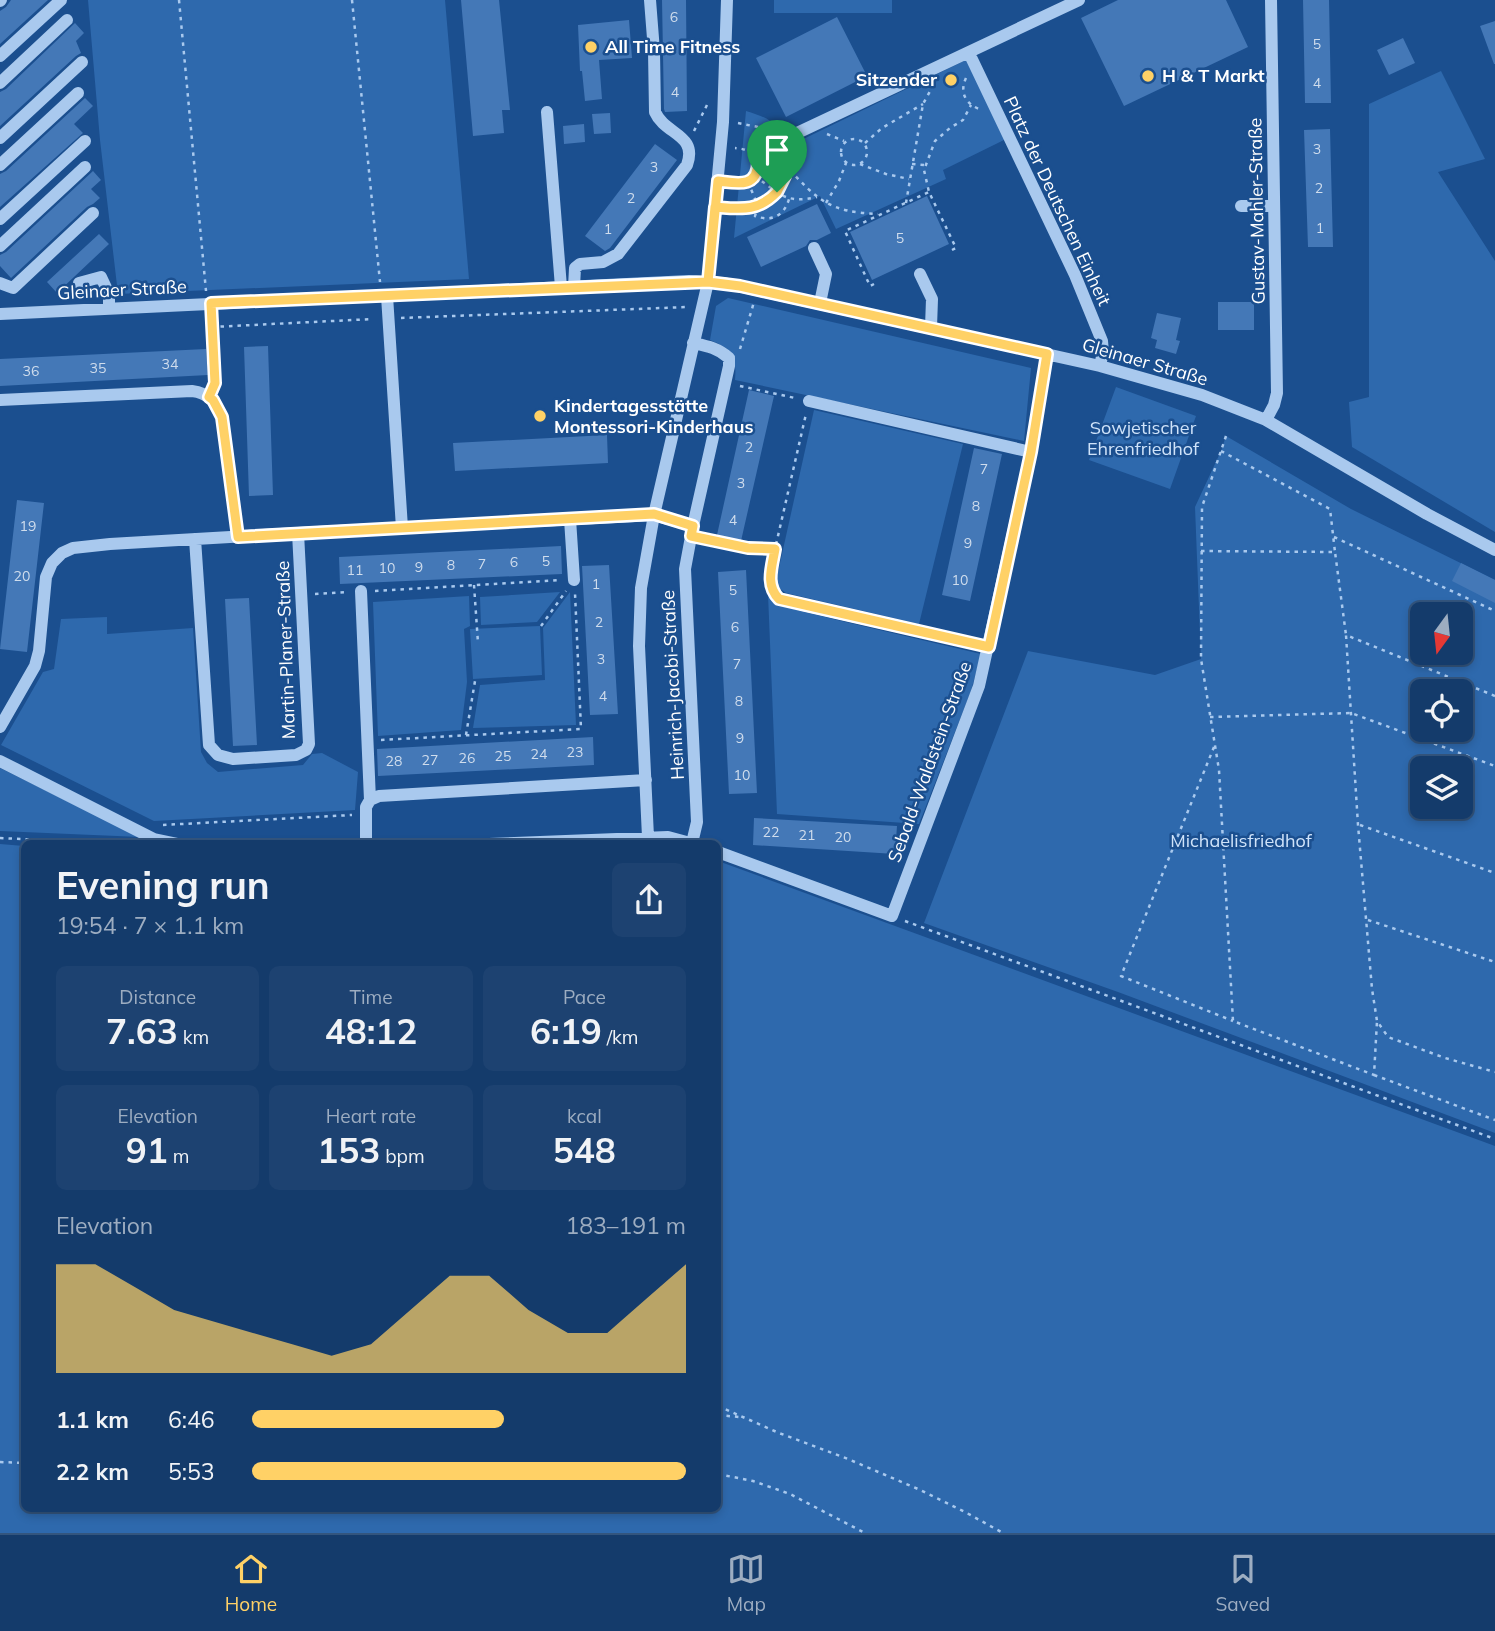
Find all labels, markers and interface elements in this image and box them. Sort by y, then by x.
house number: 6 [670,8,678,26]
place label: All Time Fitness [605,35,740,58]
house number: 5 [1313,35,1321,53]
marker: All Time Fitness [583,39,599,55]
place label: H & T Markt [1162,64,1265,87]
place label: Sitzender [856,68,938,91]
marker: H & T Markt [1140,68,1156,84]
marker: Sitzender [943,72,959,88]
house number: 4 [1313,74,1322,92]
house number: 4 [671,83,680,101]
street label: Platz der Deutschen Einheit [999,92,1116,309]
street label: Gustav-Mahler-Straße [1243,118,1270,304]
pin [747,120,807,192]
icon: arrive [758,131,796,169]
house number: 3 [1313,140,1321,158]
house number: 3 [650,158,658,176]
house number: 2 [1315,179,1323,197]
house number: 2 [627,189,635,207]
house number: 1 [1316,219,1324,237]
house number: 1 [604,220,612,238]
house number: 5 [896,229,904,247]
street label: Gleinaer Straße [57,275,187,304]
street label: Gleinaer Straße [1080,333,1211,390]
house number: 34 [162,355,179,373]
house number: 35 [90,359,106,377]
house number: 36 [23,362,39,380]
place label: Kindertagesstätte Montessori-Kinderhaus [554,394,754,438]
marker: Kindertagesstätte Montessori-Kinderhaus [532,408,548,424]
park label: Sowjetischer Ehrenfriedhof [1087,416,1200,460]
house number: 2 [745,438,753,456]
house number: 7 [980,460,988,478]
house number: 3 [737,474,745,492]
house number: 8 [972,497,980,515]
house number: 4 [729,511,738,529]
house number: 19 [20,517,36,535]
house number: 9 [964,534,972,552]
house number: 5 [542,552,550,570]
house number: 6 [510,553,518,571]
house number: 7 [478,555,486,573]
house number: 8 [447,556,455,574]
house number: 9 [415,558,423,576]
house number: 10 [379,559,395,577]
street label: Martin-Planer-Straße [271,560,300,740]
house number: 11 [347,561,363,579]
house number: 20 [14,567,30,585]
house number: 10 [952,571,968,589]
house number: 1 [592,575,600,593]
house number: 5 [729,581,737,599]
street label: Heinrich-Jacobi-Straße [656,590,689,781]
north arrow [1410,602,1474,665]
map controls [1410,602,1473,819]
house number: 2 [595,613,603,631]
house number: 6 [731,618,739,636]
house number: 3 [597,650,605,668]
house number: 7 [733,655,741,673]
street label: Sebald-Waldstein-Straße [882,658,977,866]
button: locate [1410,679,1473,742]
house number: 4 [599,687,608,705]
house number: 8 [735,692,743,710]
house number: 9 [736,729,744,747]
house number: 23 [567,743,583,761]
house number: 24 [531,745,548,763]
house number: 25 [495,747,511,765]
house number: 26 [459,749,475,767]
house number: 27 [422,751,438,769]
house number: 28 [386,752,402,770]
button: layers [1410,756,1473,819]
house number: 10 [734,766,750,784]
house number: 22 [763,823,779,841]
house number: 21 [799,826,815,844]
house number: 20 [835,828,851,846]
park label: Michaelisfriedhof [1170,829,1313,852]
text: Evening run [56,861,270,909]
button: share [612,863,686,937]
text: 19:54 · 7 × 1.1 km [56,911,244,940]
text: Distance [119,985,196,1009]
text: Time [349,985,393,1009]
text: Pace [563,985,606,1009]
text: 7.63 [106,1009,178,1053]
text: 48:12 [325,1009,417,1053]
text: 6:19 [530,1009,602,1053]
text: km [178,1025,209,1049]
text: /km [602,1025,639,1049]
text: Elevation [117,1104,198,1128]
text: Heart rate [326,1104,416,1128]
text: kcal [567,1104,602,1128]
text: 91 [126,1128,168,1172]
text: 153 [317,1128,380,1172]
text: 548 [553,1128,616,1172]
text: m [168,1144,190,1168]
text: bpm [380,1144,425,1168]
text: Elevation [56,1211,153,1240]
text: 183–191 m [565,1211,686,1240]
text: 1.1 km [56,1405,129,1434]
text: 6:46 [168,1405,215,1434]
text: 2.2 km [56,1457,129,1486]
text: 5:53 [168,1457,215,1486]
tab: Home [225,1550,277,1616]
tab: Map [727,1550,766,1616]
tab: Saved [1215,1550,1270,1616]

